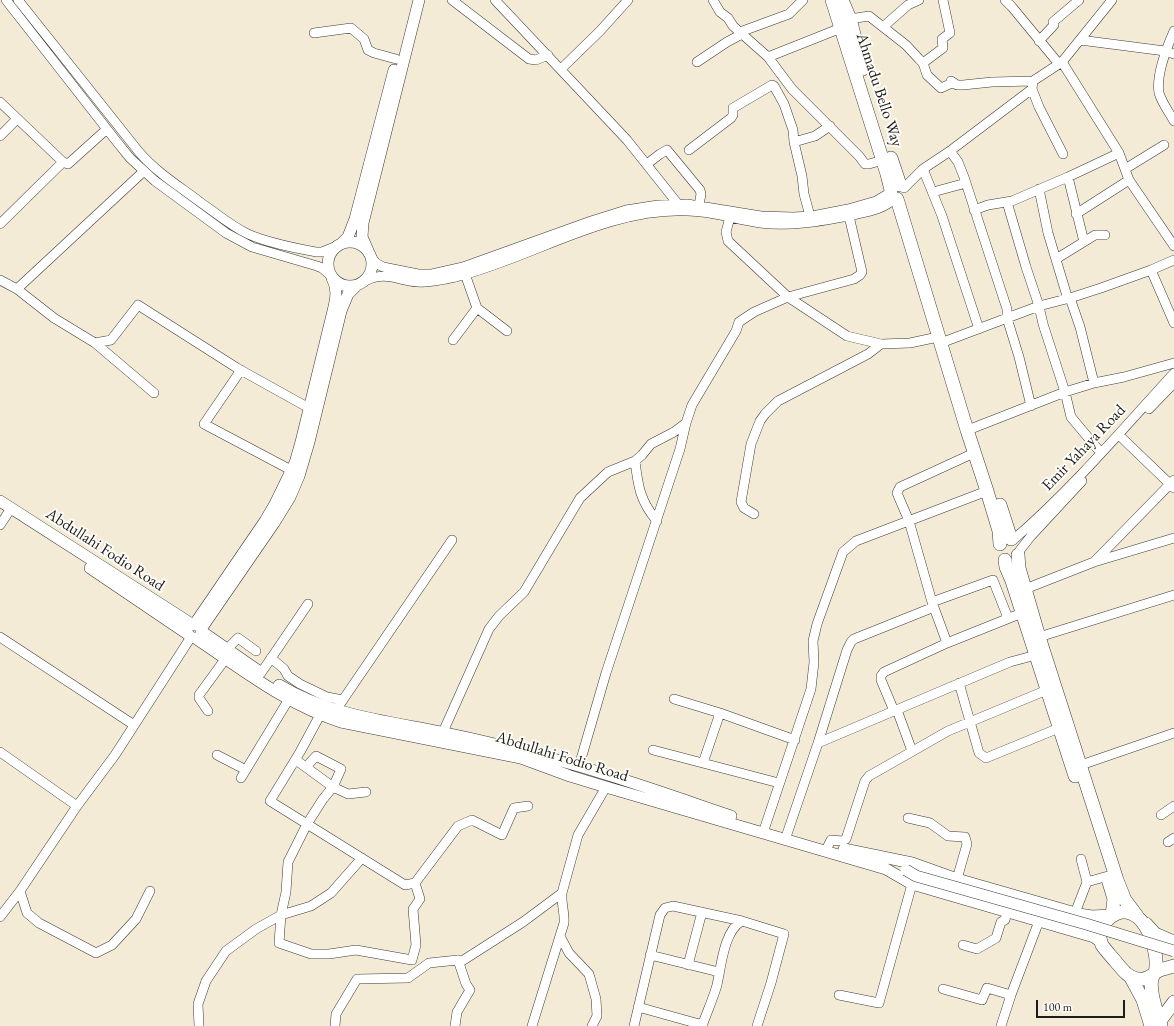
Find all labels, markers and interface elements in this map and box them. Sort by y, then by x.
street label: Ahmadu Bello Way [852,31,906,149]
street label: Emir Yahaya Road [1038,401,1130,495]
street label: Abdullahi Fodio Road [42,504,168,596]
street label: Abdullahi Fodio Road [493,728,631,786]
scale bar [1038,992,1127,1018]
text: 100 m [1043,999,1072,1015]

